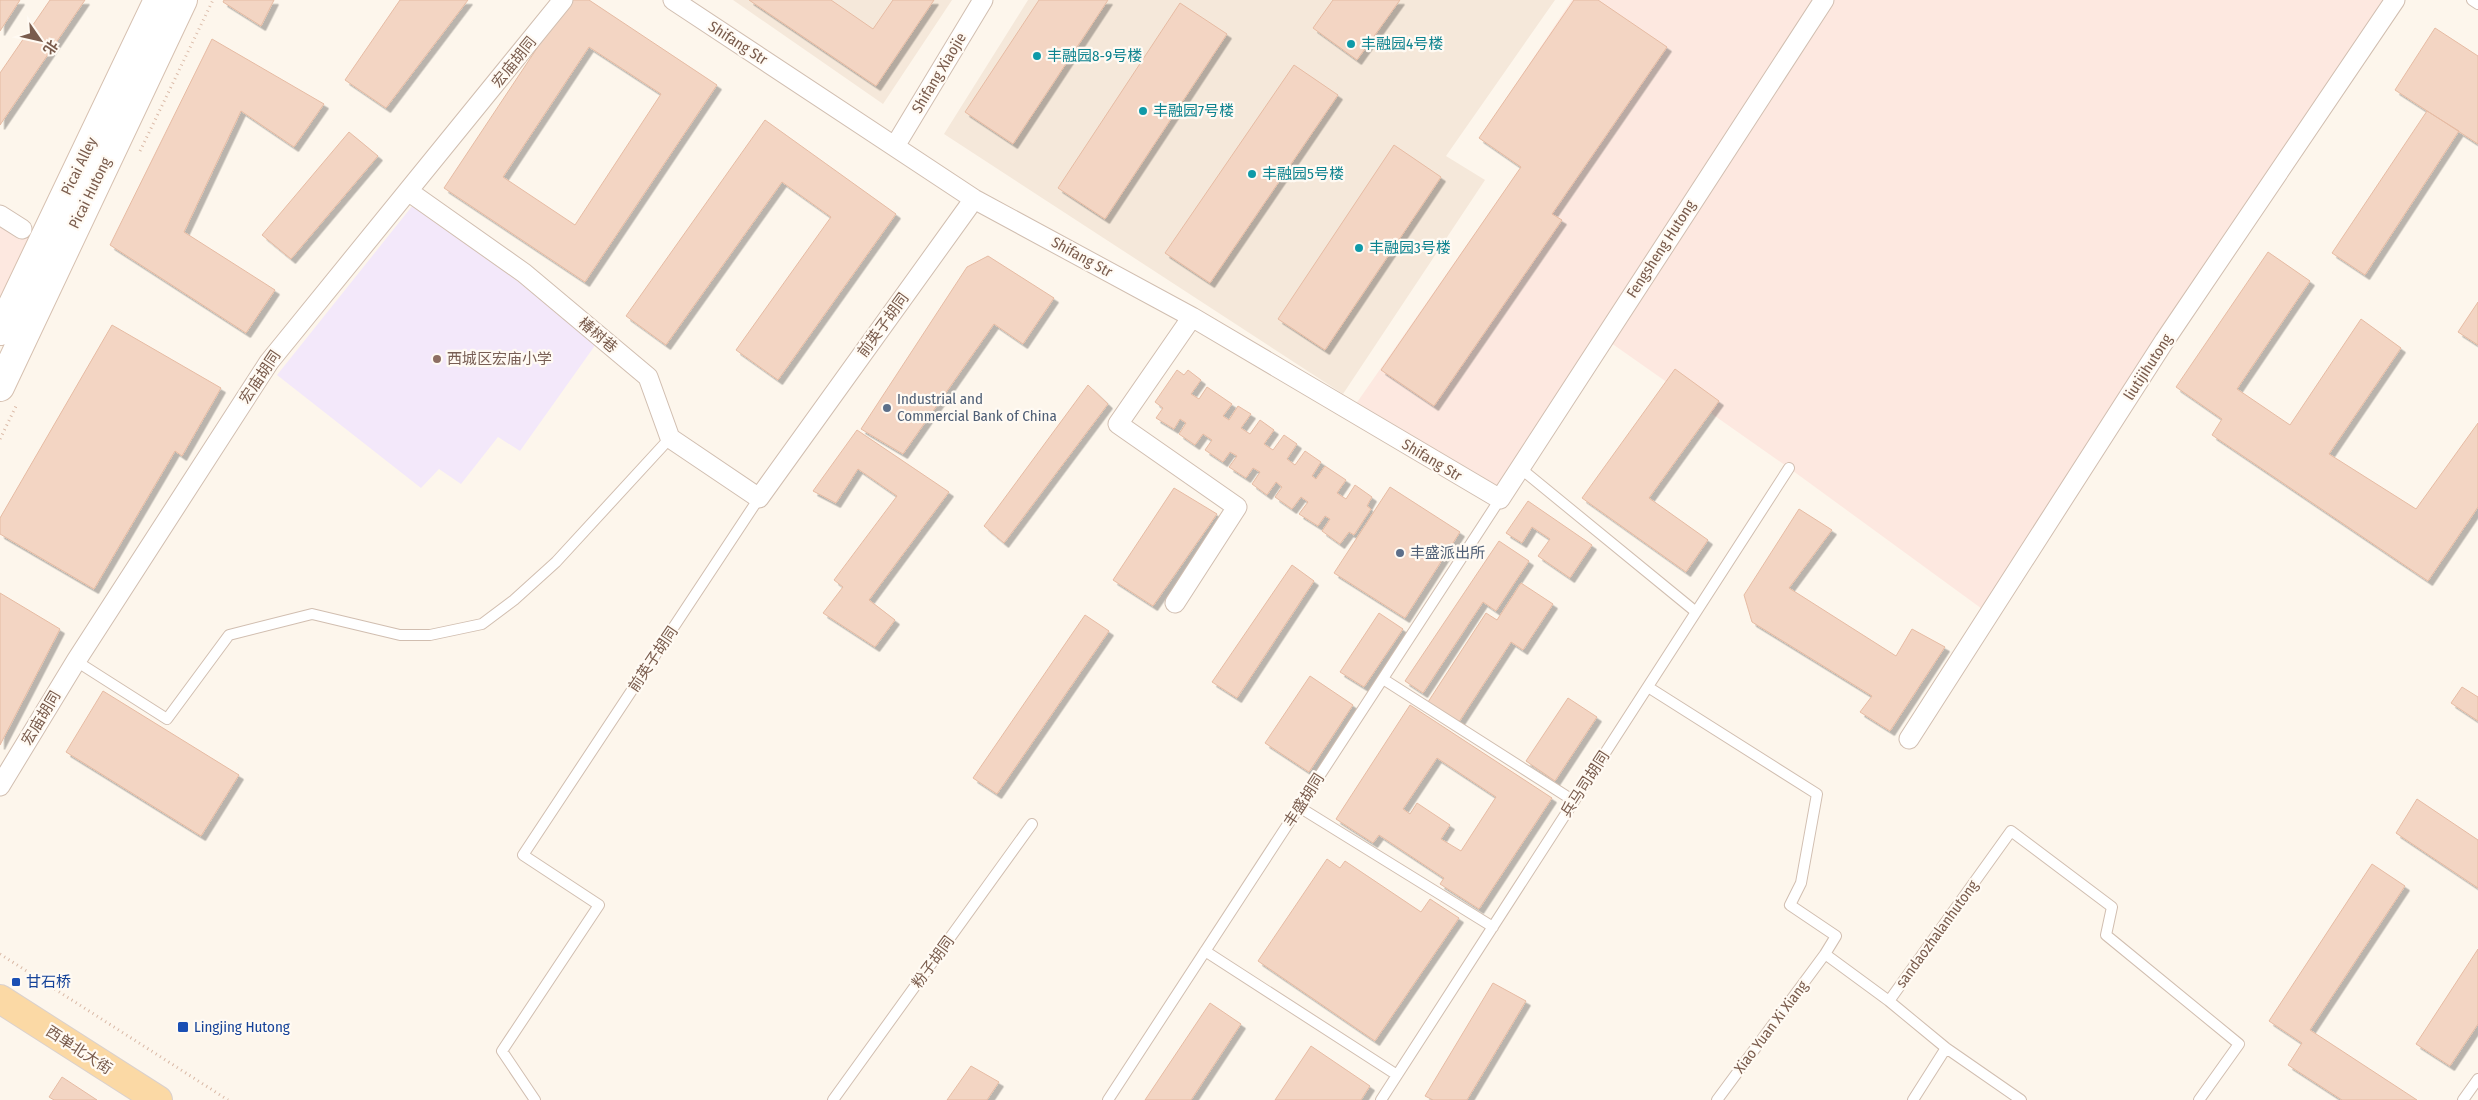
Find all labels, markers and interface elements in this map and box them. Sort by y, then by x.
north arrow [15,15,65,65]
street label: Shifang Str [705,17,772,69]
street label: Shifang Xiaojie [908,30,970,116]
street label: 宏庙胡同 [488,33,540,91]
place label: 丰融园4号楼 [1361,35,1443,53]
text: 北 [39,36,61,58]
marker: 丰融园4号楼 [1345,38,1357,50]
place label: 丰融园8-9号楼 [1047,47,1142,65]
marker: 丰融园8-9号楼 [1031,50,1043,62]
place label: 丰融园7号楼 [1153,102,1234,120]
marker: 丰融园7号楼 [1137,105,1149,117]
street label: Picai Alley [57,134,101,198]
street label: Picai Hutong [65,154,115,232]
place label: 丰融园5号楼 [1262,165,1344,183]
marker: 丰融园5号楼 [1246,168,1258,180]
street label: Fengsheng Hutong [1623,197,1699,301]
street label: Shifang Str [1048,233,1116,281]
place label: 丰融园3号楼 [1369,239,1451,257]
marker: 丰融园3号楼 [1353,242,1365,254]
street label: 前英子胡同 [854,289,912,361]
street label: 椿树巷 [575,314,621,356]
street label: liutijihutong [2120,331,2176,403]
street label: 宏庙胡同 [236,347,284,407]
place label: 西城区宏庙小学 [447,350,552,368]
marker: 西城区宏庙小学 [431,353,443,365]
place label: Industrial and Commercial Bank of China [897,390,1057,425]
marker: Industrial and Commercial Bank of China [881,402,893,414]
street label: Shifang Str [1399,435,1466,485]
place label: 丰盛派出所 [1410,544,1485,562]
marker: 丰盛派出所 [1394,547,1406,559]
street label: 前英子胡同 [625,623,681,695]
street label: 宏庙胡同 [18,688,64,748]
street label: 兵马司胡同 [1557,748,1613,820]
street label: 丰盛胡同 [1280,770,1328,830]
street label: sandaozhalanhutong [1892,877,1982,991]
street label: 粉子胡同 [908,932,958,992]
place label: 甘石桥 [26,973,71,991]
marker: 甘石桥 [10,976,22,988]
street label: Xiao Yuan Xi Xiang [1730,977,1812,1077]
place label: Lingjing Hutong [194,1018,290,1036]
marker: Lingjing Hutong [176,1020,190,1034]
street label: 西单北大街 [43,1022,115,1078]

